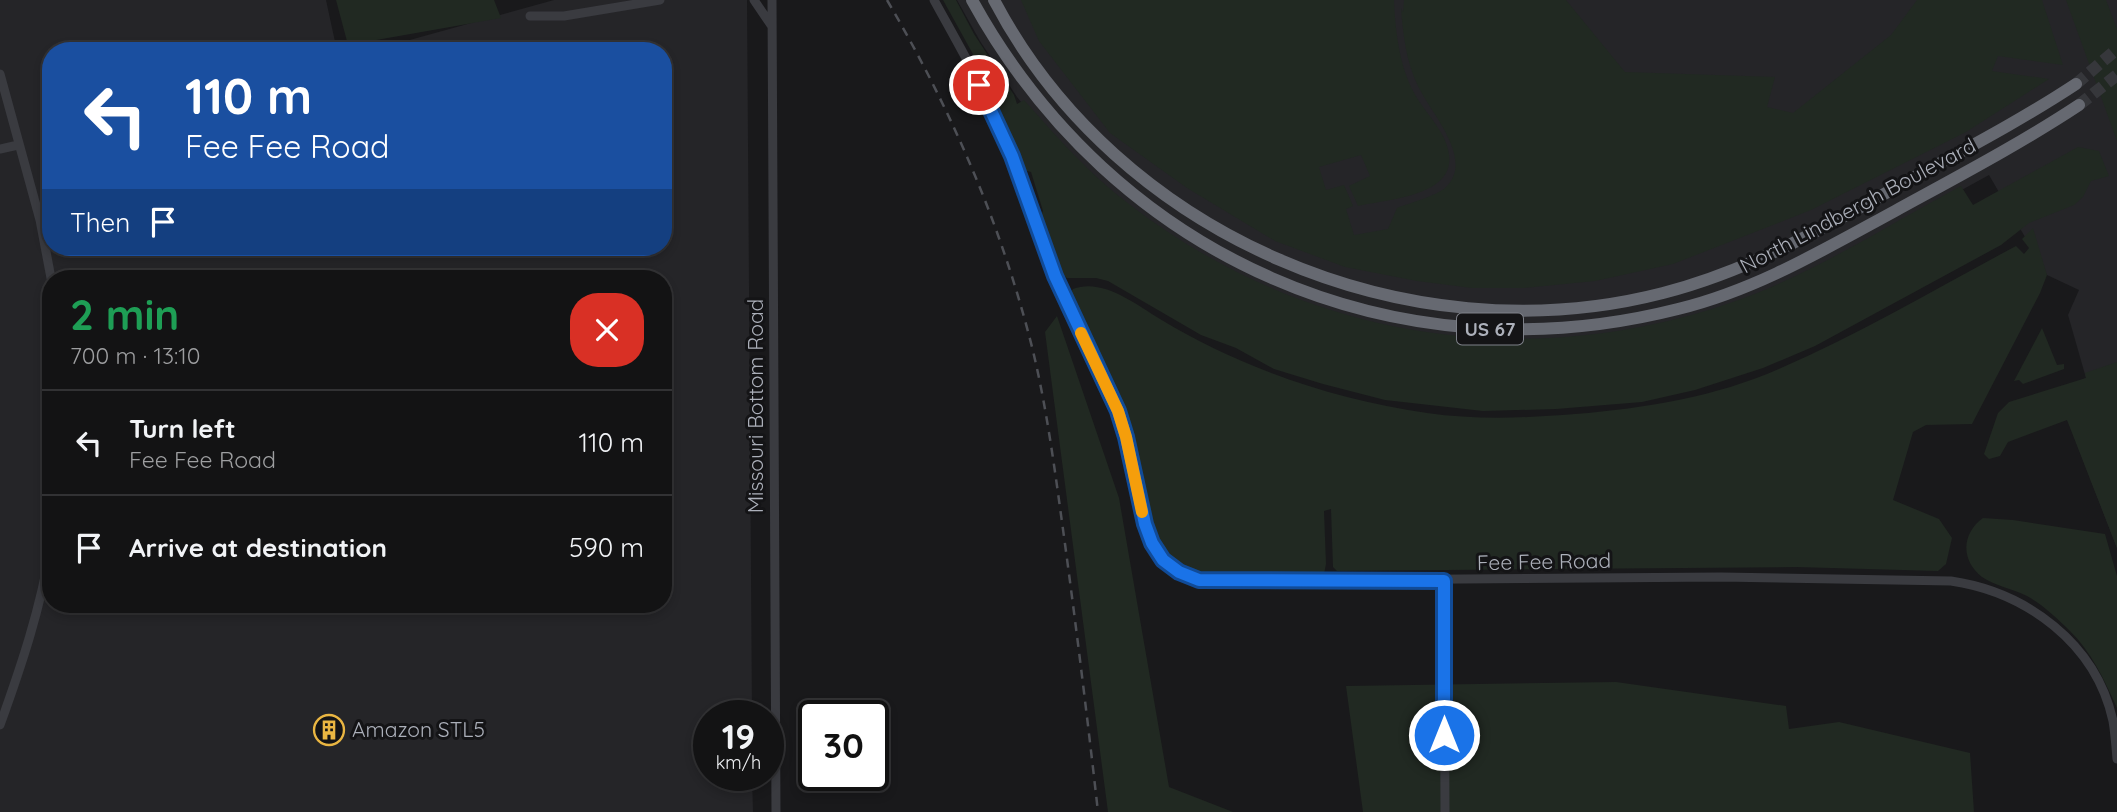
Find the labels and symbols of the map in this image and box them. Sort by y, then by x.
pin [949,55,1009,115]
street label: North Lindbergh Boulevard [1735,132,1980,278]
street label: Missouri Bottom Road [742,299,768,513]
road number: US 67 [1457,314,1523,344]
street label: Fee Fee Road [1477,547,1611,575]
position arrow [1407,698,1481,772]
speed limit sign: 30 [798,700,889,791]
building icon: Amazon STL5 [312,713,346,747]
place label: Amazon STL5 [352,716,485,742]

